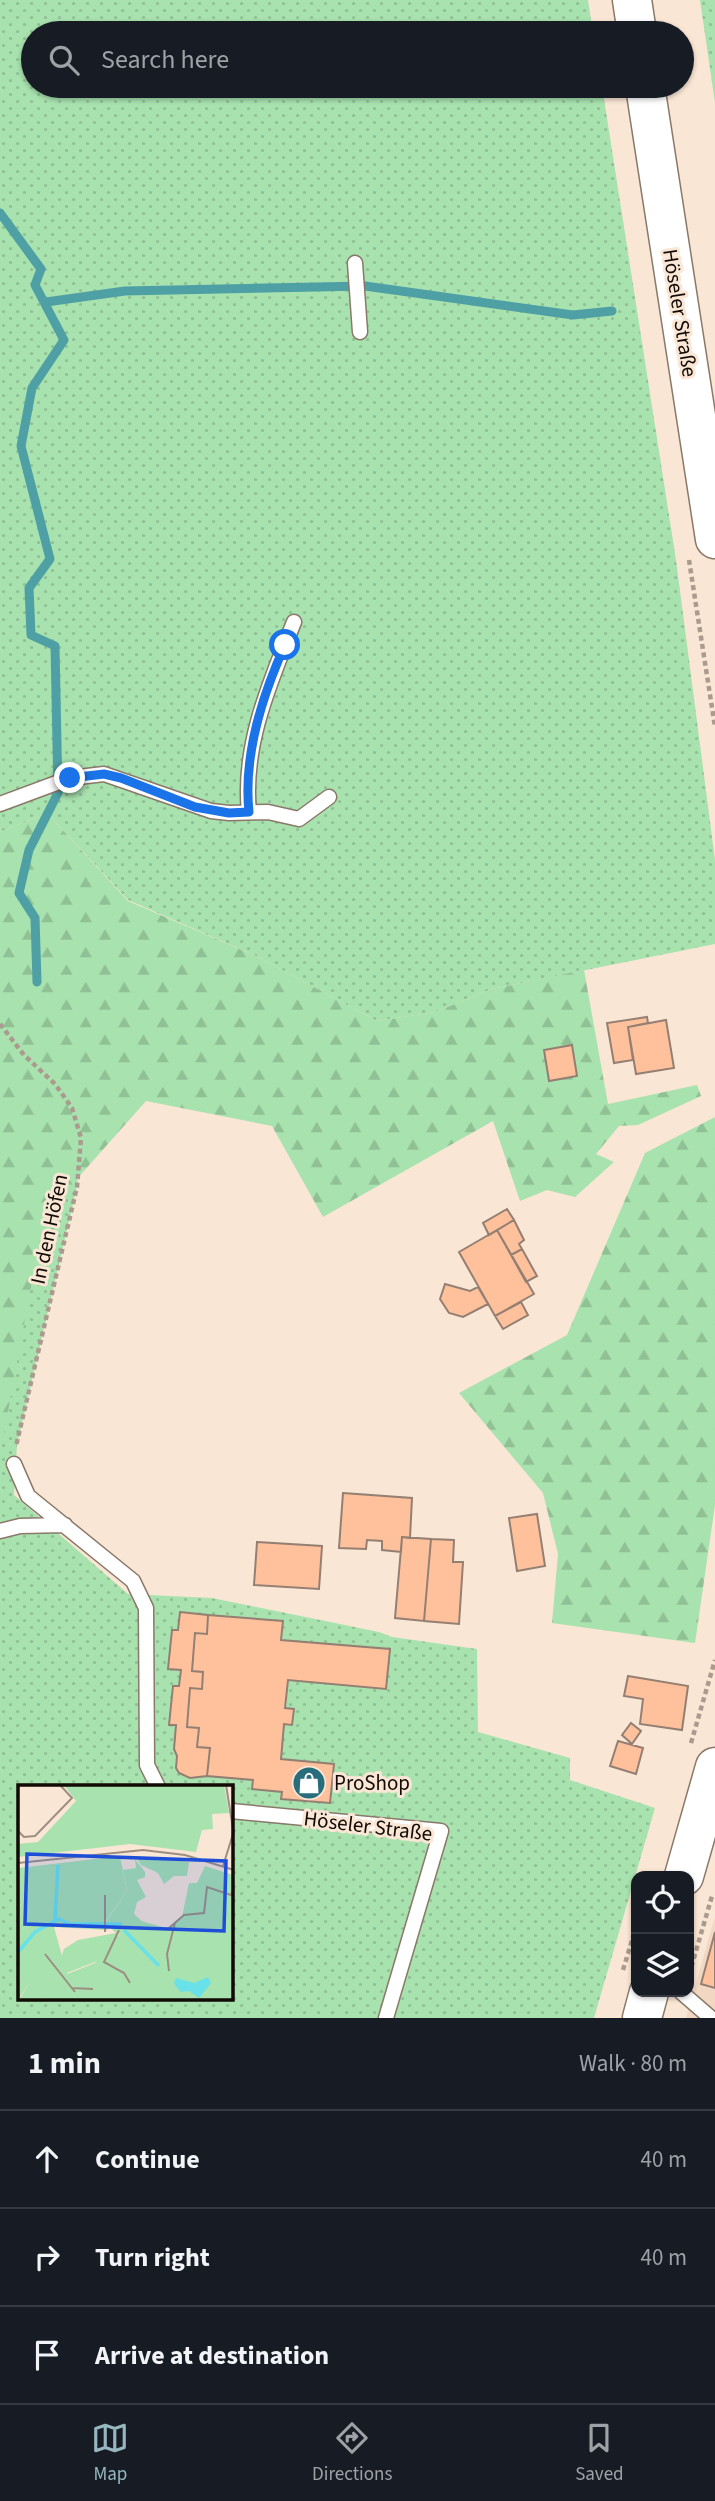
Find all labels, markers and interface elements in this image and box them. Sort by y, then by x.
search box [21,21,694,98]
icon: search [45,41,83,79]
text: Search here [101,41,229,78]
street label: Höseler Straße [655,247,705,379]
route start [269,629,300,660]
route end [54,762,85,793]
street label: In den Höfen [23,1171,75,1287]
shop icon: ProShop [290,1764,328,1802]
place label: ProShop [334,1768,410,1798]
inset map [18,1785,233,2000]
street label: Höseler Straße [302,1803,434,1849]
map controls [631,1871,694,1997]
button: locate [631,1871,694,1934]
button: layers [631,1934,694,1997]
text: 1 min [28,2042,101,2085]
text: Walk · 80 m [579,2047,687,2080]
icon: ahead [28,2140,66,2178]
text: Continue [95,2141,200,2178]
text: 40 m [640,2143,687,2176]
icon: right [28,2238,66,2276]
text: Turn right [95,2239,210,2276]
text: 40 m [640,2241,687,2274]
icon: arrive [28,2336,66,2374]
text: Arrive at destination [95,2337,329,2374]
tab: Map [91,2419,129,2488]
tab: Directions [312,2419,392,2488]
tab: Saved [575,2419,624,2488]

